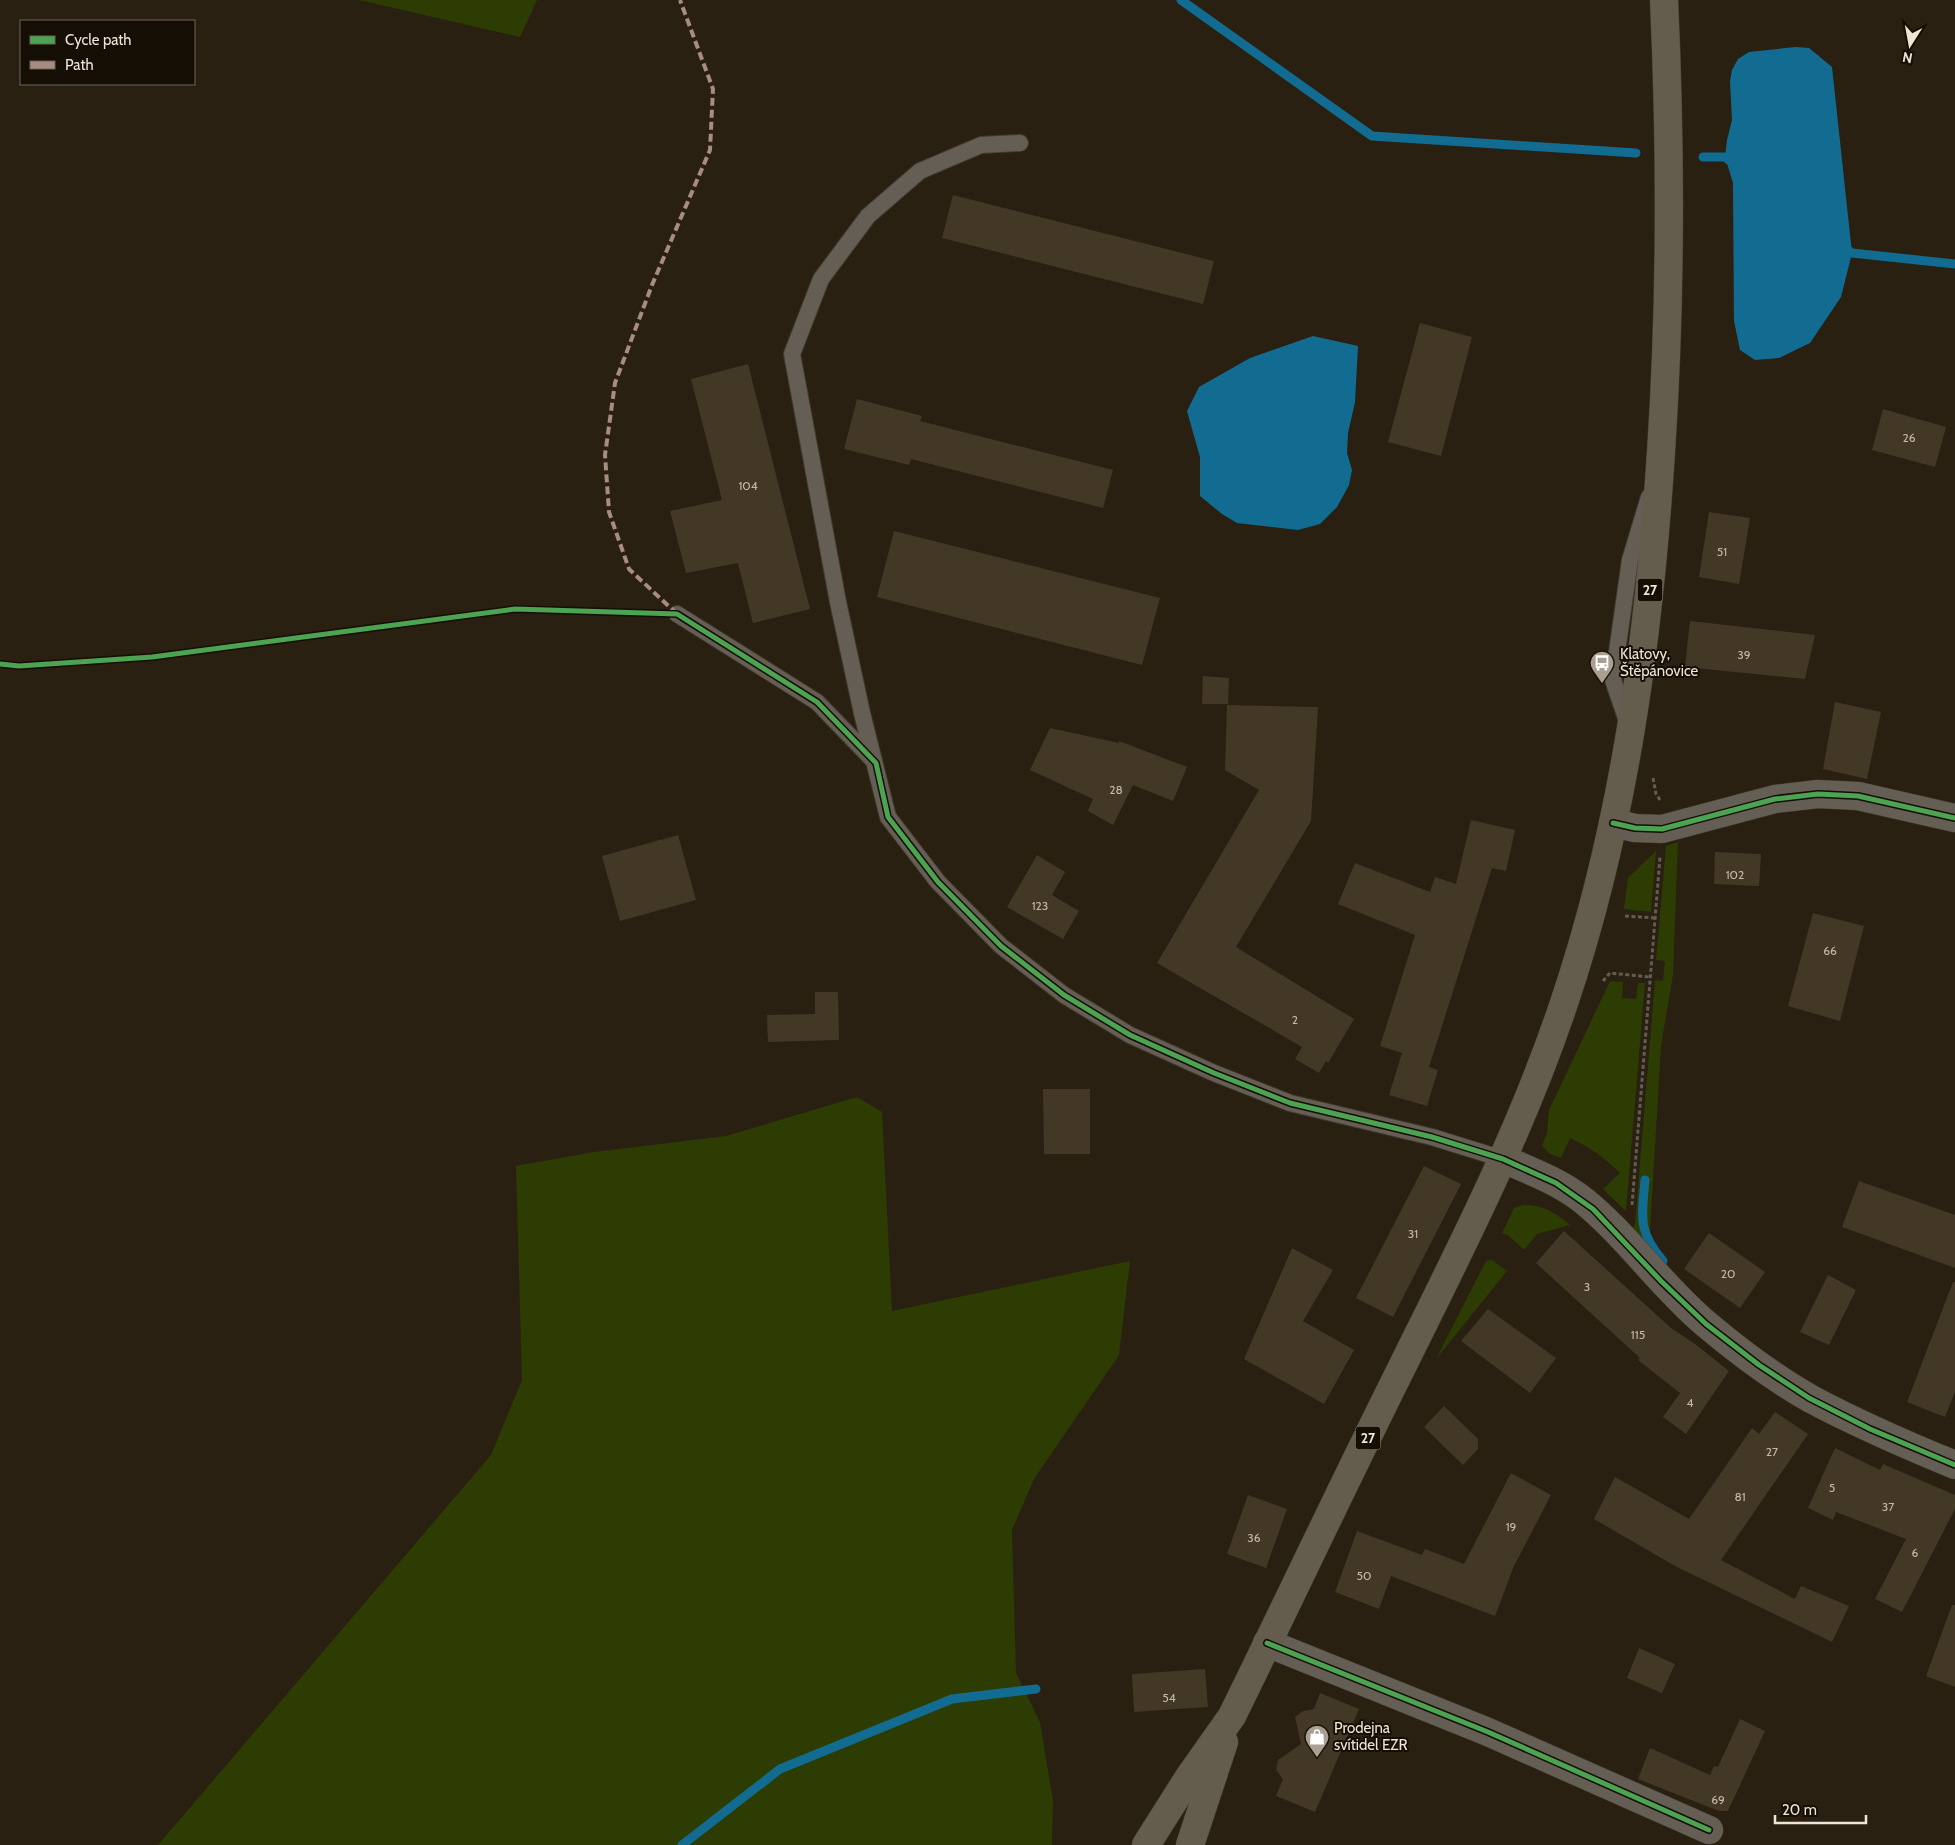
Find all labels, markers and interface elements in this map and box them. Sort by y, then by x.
legend [20,20,195,85]
north arrow [1885,20,1935,70]
text: Cycle path [65,31,131,49]
text: N [1901,48,1914,68]
text: Path [65,56,94,74]
house number: 26 [1902,430,1916,445]
house number: 104 [738,478,758,493]
house number: 51 [1717,544,1727,559]
road number: 27 [1638,578,1662,602]
place label: Klatovy, Štěpánovice [1620,645,1699,680]
house number: 39 [1737,647,1751,662]
bus stop icon: Klatovy, Štěpánovice [1589,650,1615,684]
house number: 28 [1109,782,1123,797]
house number: 102 [1726,867,1744,882]
house number: 123 [1032,898,1048,913]
house number: 66 [1823,943,1837,958]
house number: 2 [1292,1012,1298,1027]
house number: 31 [1408,1226,1418,1241]
house number: 20 [1721,1266,1735,1281]
house number: 3 [1584,1279,1590,1294]
house number: 115 [1631,1327,1645,1342]
house number: 4 [1687,1395,1694,1410]
road number: 27 [1356,1426,1380,1450]
house number: 27 [1766,1444,1778,1459]
house number: 5 [1829,1480,1835,1495]
house number: 81 [1734,1489,1746,1504]
house number: 37 [1882,1499,1894,1514]
house number: 19 [1506,1519,1517,1534]
house number: 36 [1247,1530,1261,1545]
house number: 6 [1912,1545,1919,1560]
house number: 50 [1357,1568,1371,1583]
house number: 54 [1162,1690,1176,1705]
place label: Prodejna svítidel EZR [1334,1719,1408,1754]
shop icon: Prodejna svítidel EZR [1304,1724,1330,1758]
house number: 69 [1711,1792,1725,1807]
scale bar [1775,1792,1866,1824]
text: 20 m [1782,1801,1817,1819]

